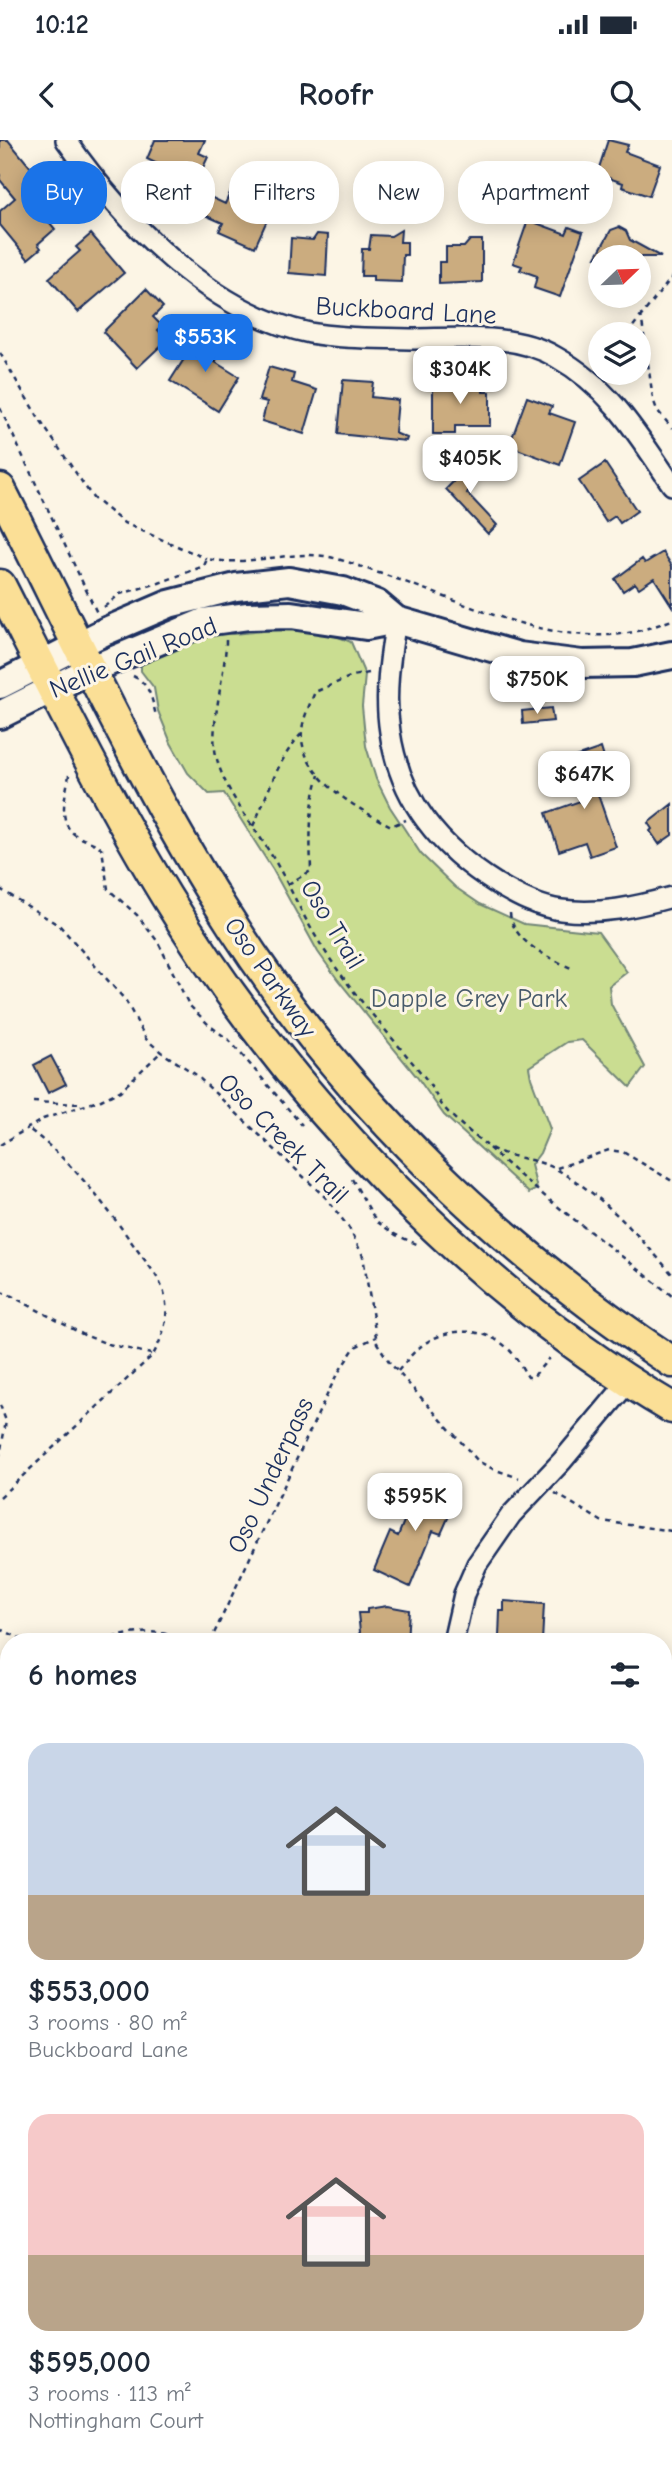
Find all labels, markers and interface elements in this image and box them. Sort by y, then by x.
text: 10:12 [35,10,89,40]
icon: back [28,76,66,114]
text: Roofr [299,76,373,113]
icon: search [606,76,644,114]
chip: Buy [21,161,107,224]
chip: Rent [121,161,215,224]
chip: Filters [229,161,339,224]
chip: New [353,161,444,224]
chip: Apartment [458,161,613,224]
north arrow [588,245,651,308]
map controls [588,245,651,385]
street label: Buckboard Lane [315,291,497,331]
pin: $553K [156,314,254,374]
button: layers [588,322,651,385]
text: $553K [174,323,236,350]
pin: $304K [411,346,509,406]
text: $304K [429,355,491,382]
pin: $405K [421,436,519,495]
text: $405K [439,444,501,471]
street label: Nellie Gail Road [45,611,221,705]
pin: $750K [488,656,586,716]
text: $750K [506,665,568,692]
pin: $647K [535,752,633,811]
text: $647K [554,760,614,787]
street label: Oso Trail [294,875,370,974]
street label: Oso Parkway [218,912,323,1044]
park label: Dapple Grey Park [371,984,568,1014]
street label: Oso Creek Trail [212,1067,355,1210]
street label: Oso Underpass [222,1393,320,1558]
pin: $595K [366,1474,464,1533]
text: $595K [383,1482,447,1509]
icon: filters [606,1656,644,1694]
text: 6 homes [28,1658,137,1693]
icon: home [273,1788,399,1914]
text: $553,000 [28,1974,150,2009]
text: 3 rooms · 80 m² [28,2009,187,2036]
text: Buckboard Lane [28,2036,188,2063]
icon: home [273,2159,399,2285]
text: $595,000 [28,2345,151,2380]
text: 3 rooms · 113 m² [28,2380,191,2407]
text: Nottingham Court [28,2407,203,2434]

